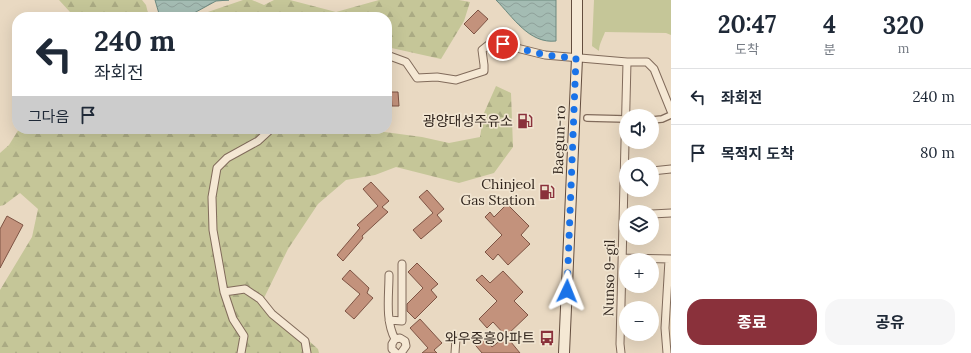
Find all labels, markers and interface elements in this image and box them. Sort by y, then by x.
text: 20:47 [718,9,776,40]
text: 4 [823,9,836,40]
text: 320 [883,10,924,41]
text: 240 m [94,23,175,59]
pin [486,27,520,61]
icon: left [28,28,80,80]
icon: arrive [492,33,514,55]
text: m [898,40,909,57]
text: 도착 [735,41,759,58]
text: 분 [823,41,835,58]
text: 좌회전 [94,61,144,84]
icon: left [687,86,709,108]
text: 240 m [912,87,955,106]
text: 좌회전 [721,88,762,107]
icon: arrive [77,104,99,126]
street label: Baegun-ro [549,105,569,175]
text: 그다음 [28,107,69,126]
map controls [619,109,659,341]
button: sound [619,109,659,149]
place label: 광양대성주유소 [423,112,513,130]
fuel station icon: 광양대성주유소 [516,112,534,130]
icon: arrive [687,142,709,164]
text: 80 m [920,143,955,162]
text: 목적지 도착 [721,144,794,163]
button: search [619,157,659,197]
place label: Chinjeol Gas Station [460,175,535,209]
fuel station icon: Chinjeol Gas Station [538,183,556,201]
button: layers [619,205,659,245]
street label: Nunso 9-gil [599,239,619,316]
button: + [619,253,659,293]
position arrow [546,270,588,312]
button: 종료 [687,299,817,345]
button: 공유 [825,299,955,345]
button: − [619,301,659,341]
place label: 와우중흥아파트 [445,329,535,347]
bus stop icon: 와우중흥아파트 [538,329,556,347]

